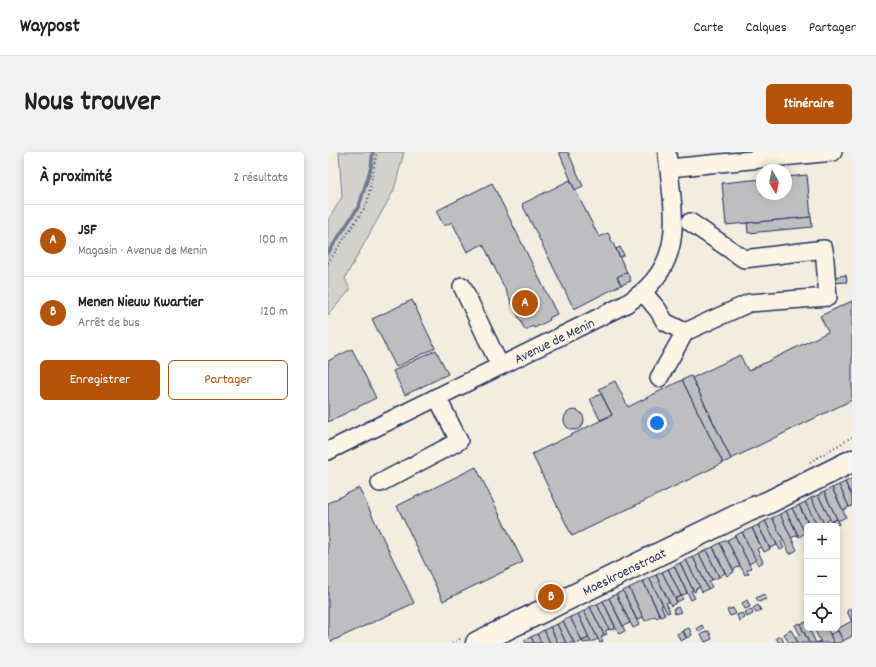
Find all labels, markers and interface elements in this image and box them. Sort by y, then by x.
text: Waypost [20,14,80,41]
text: Carte [694,18,724,38]
text: Calques [746,18,787,38]
text: Partager [809,18,856,38]
text: Nous trouver [24,84,160,124]
button: Itinéraire [766,84,852,124]
north arrow [756,164,792,200]
text: À proximité [40,166,112,190]
text: 2 résultats [234,169,288,188]
text: JSF [78,220,97,242]
text: A [49,231,57,250]
text: 100 m [259,231,288,250]
text: Magasin · Avenue de Menin [78,242,207,261]
pin: A [512,288,538,318]
text: Menen Nieuw Kwartier [78,292,203,314]
text: B [50,303,56,322]
text: 120 m [260,303,288,322]
text: Arrêt de bus [78,314,140,333]
street label: Avenue de Menin [511,314,598,370]
button: Enregistrer [40,360,160,400]
button: Partager [168,360,288,400]
your location [647,413,667,433]
map controls [804,523,840,631]
button: + [804,523,840,559]
street label: Moeskroenstraat [580,544,670,602]
button: − [804,559,840,595]
pin: B [538,582,564,612]
button: locate [804,595,840,631]

